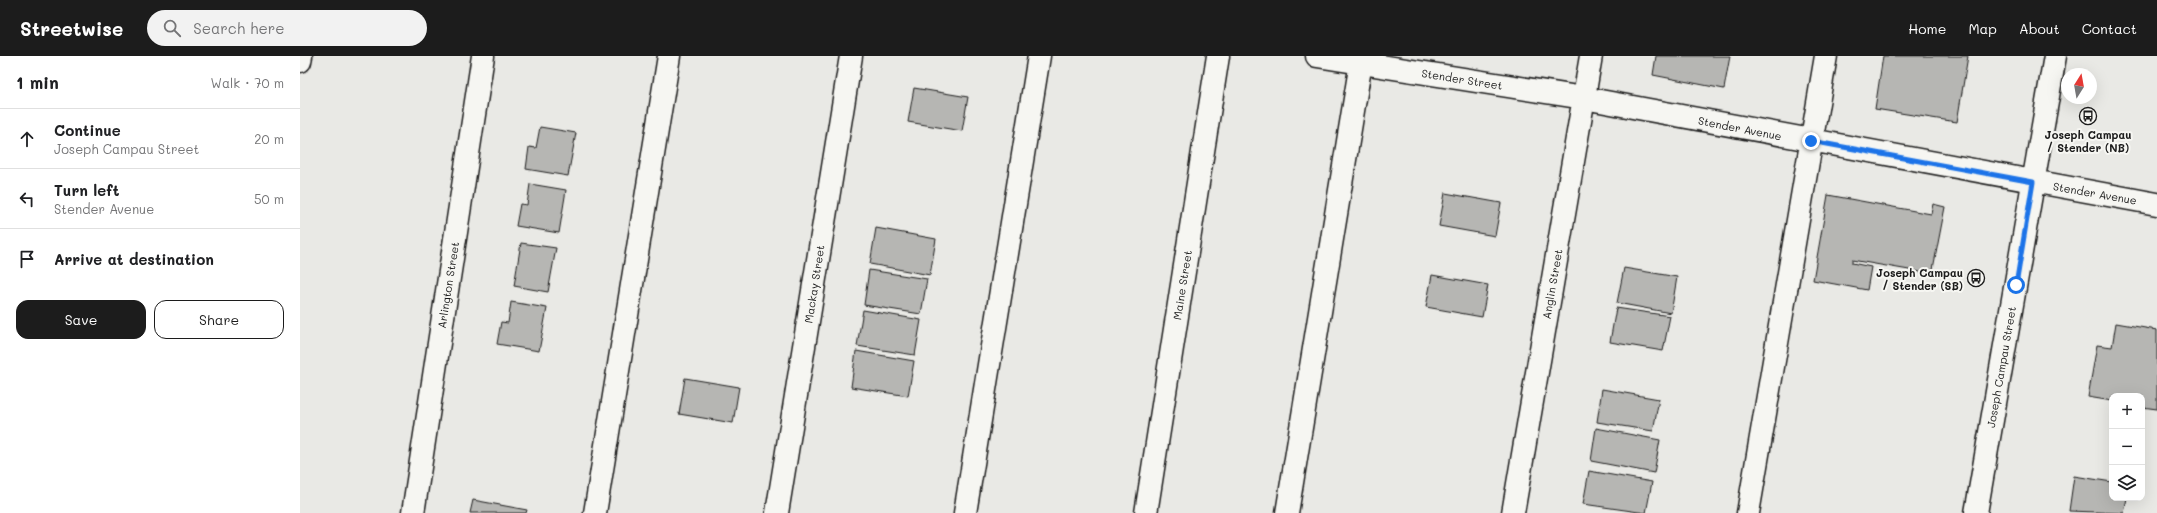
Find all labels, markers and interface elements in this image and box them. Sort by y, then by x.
search box [147,10,427,46]
text: Streetwise [20,16,123,41]
icon: search [161,17,183,39]
text: Search here [193,18,285,38]
text: Home [1908,19,1946,38]
text: Map [1968,19,1997,38]
text: About [2019,19,2060,38]
text: Contact [2082,19,2137,38]
street label: Stender Street [1420,65,1504,93]
north arrow [2061,68,2097,104]
text: 1 min [16,71,59,93]
text: Walk · 70 m [211,74,284,91]
bus stop icon: Joseph Campau / Stender (NB) [2078,106,2098,126]
street label: Stender Avenue [1697,113,1783,143]
text: Continue [54,120,121,140]
place label: Joseph Campau / Stender (NB) [2045,127,2131,155]
icon: ahead [16,128,38,150]
text: 20 m [254,130,284,147]
route end [1802,132,1820,150]
text: Joseph Campau Street [54,140,199,157]
street label: Stender Avenue [2052,178,2138,208]
text: Turn left [54,180,119,200]
icon: left [16,188,38,210]
text: 50 m [254,190,284,207]
text: Stender Avenue [54,200,154,217]
street label: Arlington Street [434,240,462,330]
street label: Mackay Street [800,244,828,324]
icon: arrive [16,248,38,270]
street label: Anglin Street [1538,248,1566,320]
text: Arrive at destination [54,249,214,269]
street label: Maine Street [1169,249,1195,321]
place label: Joseph Campau / Stender (SB) [1876,265,1963,293]
bus stop icon: Joseph Campau / Stender (SB) [1966,268,1986,288]
route start [2007,276,2025,294]
button: Save [16,300,146,339]
button: Share [154,300,284,339]
street label: Joseph Campau Street [1983,305,2019,429]
map controls [2109,393,2145,501]
button: + [2109,393,2145,429]
button: − [2109,429,2145,465]
button: layers [2109,465,2145,501]

